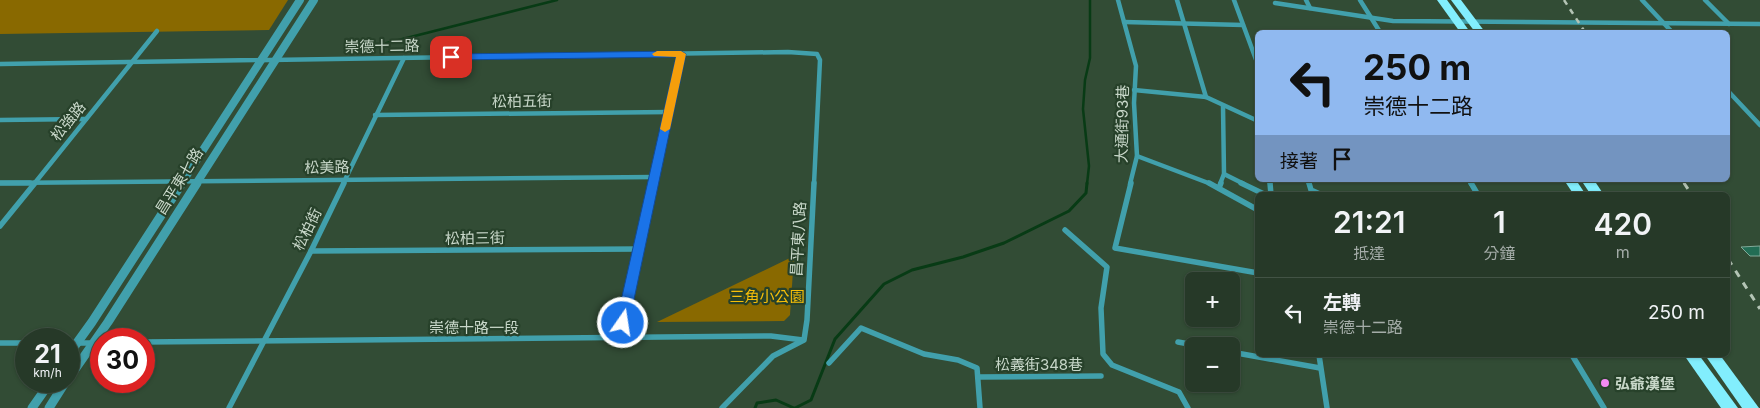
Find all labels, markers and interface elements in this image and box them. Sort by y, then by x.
street label: 崇德十二路 [344,36,420,56]
pin [430,36,472,78]
icon: arrive [437,43,465,71]
text: 250 m [1363,46,1471,88]
icon: left [1280,50,1345,115]
street label: 大通街93巷 [1112,85,1132,163]
street label: 松柏五街 [492,91,552,111]
text: 崇德十二路 [1363,93,1473,119]
street label: 松強路 [46,98,90,144]
street label: 昌平東七路 [151,144,207,218]
icon: arrive [1328,145,1356,173]
text: 接著 [1280,150,1318,173]
street label: 松美路 [304,157,350,177]
street label: 昌平東八路 [787,201,809,277]
text: 21:21 [1333,204,1405,240]
text: 1 [1493,204,1506,240]
street label: 松柏街 [289,205,325,253]
text: 420 [1593,206,1652,242]
street label: 松柏三街 [445,228,505,248]
text: m [1616,242,1630,262]
text: 抵達 [1353,243,1385,263]
text: 分鐘 [1483,243,1515,263]
map controls [1185,272,1240,392]
button: + [1185,272,1240,327]
park label: 三角小公園 [729,287,805,306]
text: 左轉 [1323,291,1361,314]
position arrow [596,296,648,348]
icon: left [1280,299,1308,327]
text: 250 m [1648,301,1705,324]
text: 崇德十二路 [1323,317,1403,337]
street label: 崇德十路一段 [429,318,519,337]
speed limit sign: 30 [90,328,155,393]
button: − [1185,337,1240,392]
text: 21 [34,339,61,369]
street label: 松義街348巷 [995,355,1083,374]
text: km/h [33,365,62,380]
place label: 弘爺漢堡 [1615,374,1675,393]
marker: 弘爺漢堡 [1599,377,1611,389]

